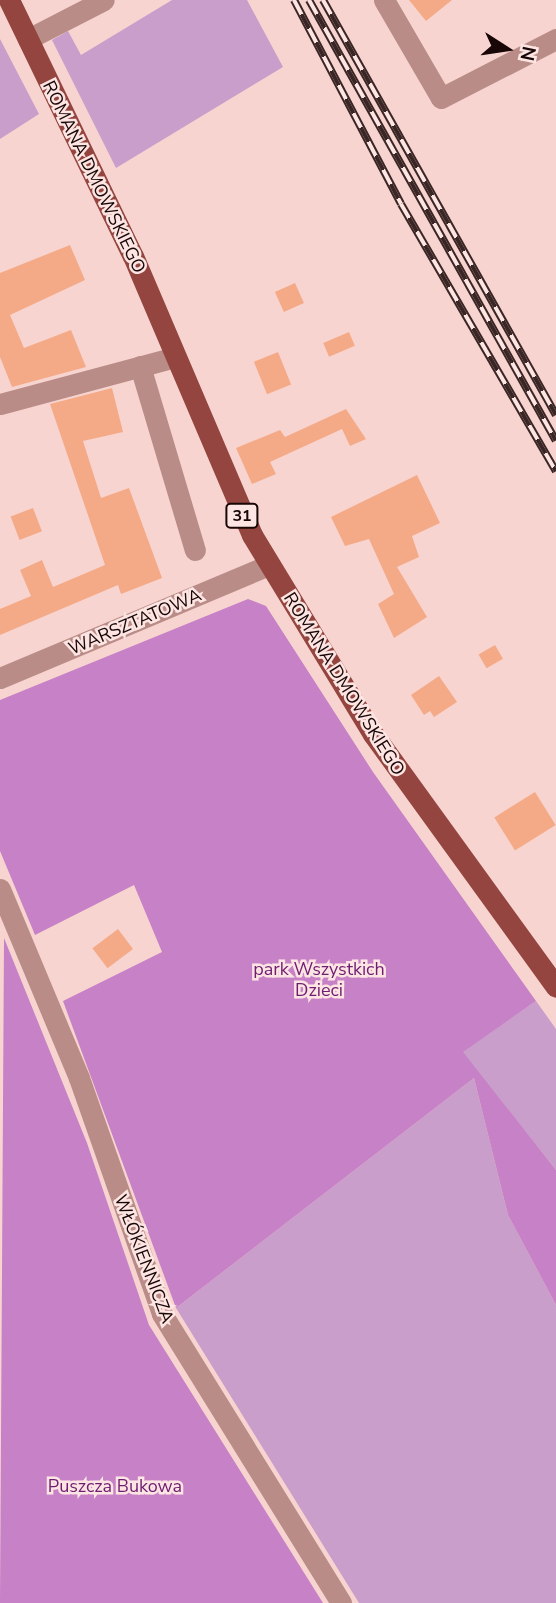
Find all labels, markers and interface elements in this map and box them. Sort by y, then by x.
north arrow [472,14,542,84]
text: N [513,44,542,63]
street label: ROMANA DMOWSKIEGO [38,77,150,277]
road number: 31 [224,503,260,528]
street label: WARSZTATOWA [65,584,205,660]
street label: ROMANA DMOWSKIEGO [279,589,409,779]
park label: park Wszystkich Dzieci [253,959,385,1002]
street label: WŁÓKIENNICZA [110,1192,178,1326]
park label: Puszcza Bukowa [48,1475,182,1497]

